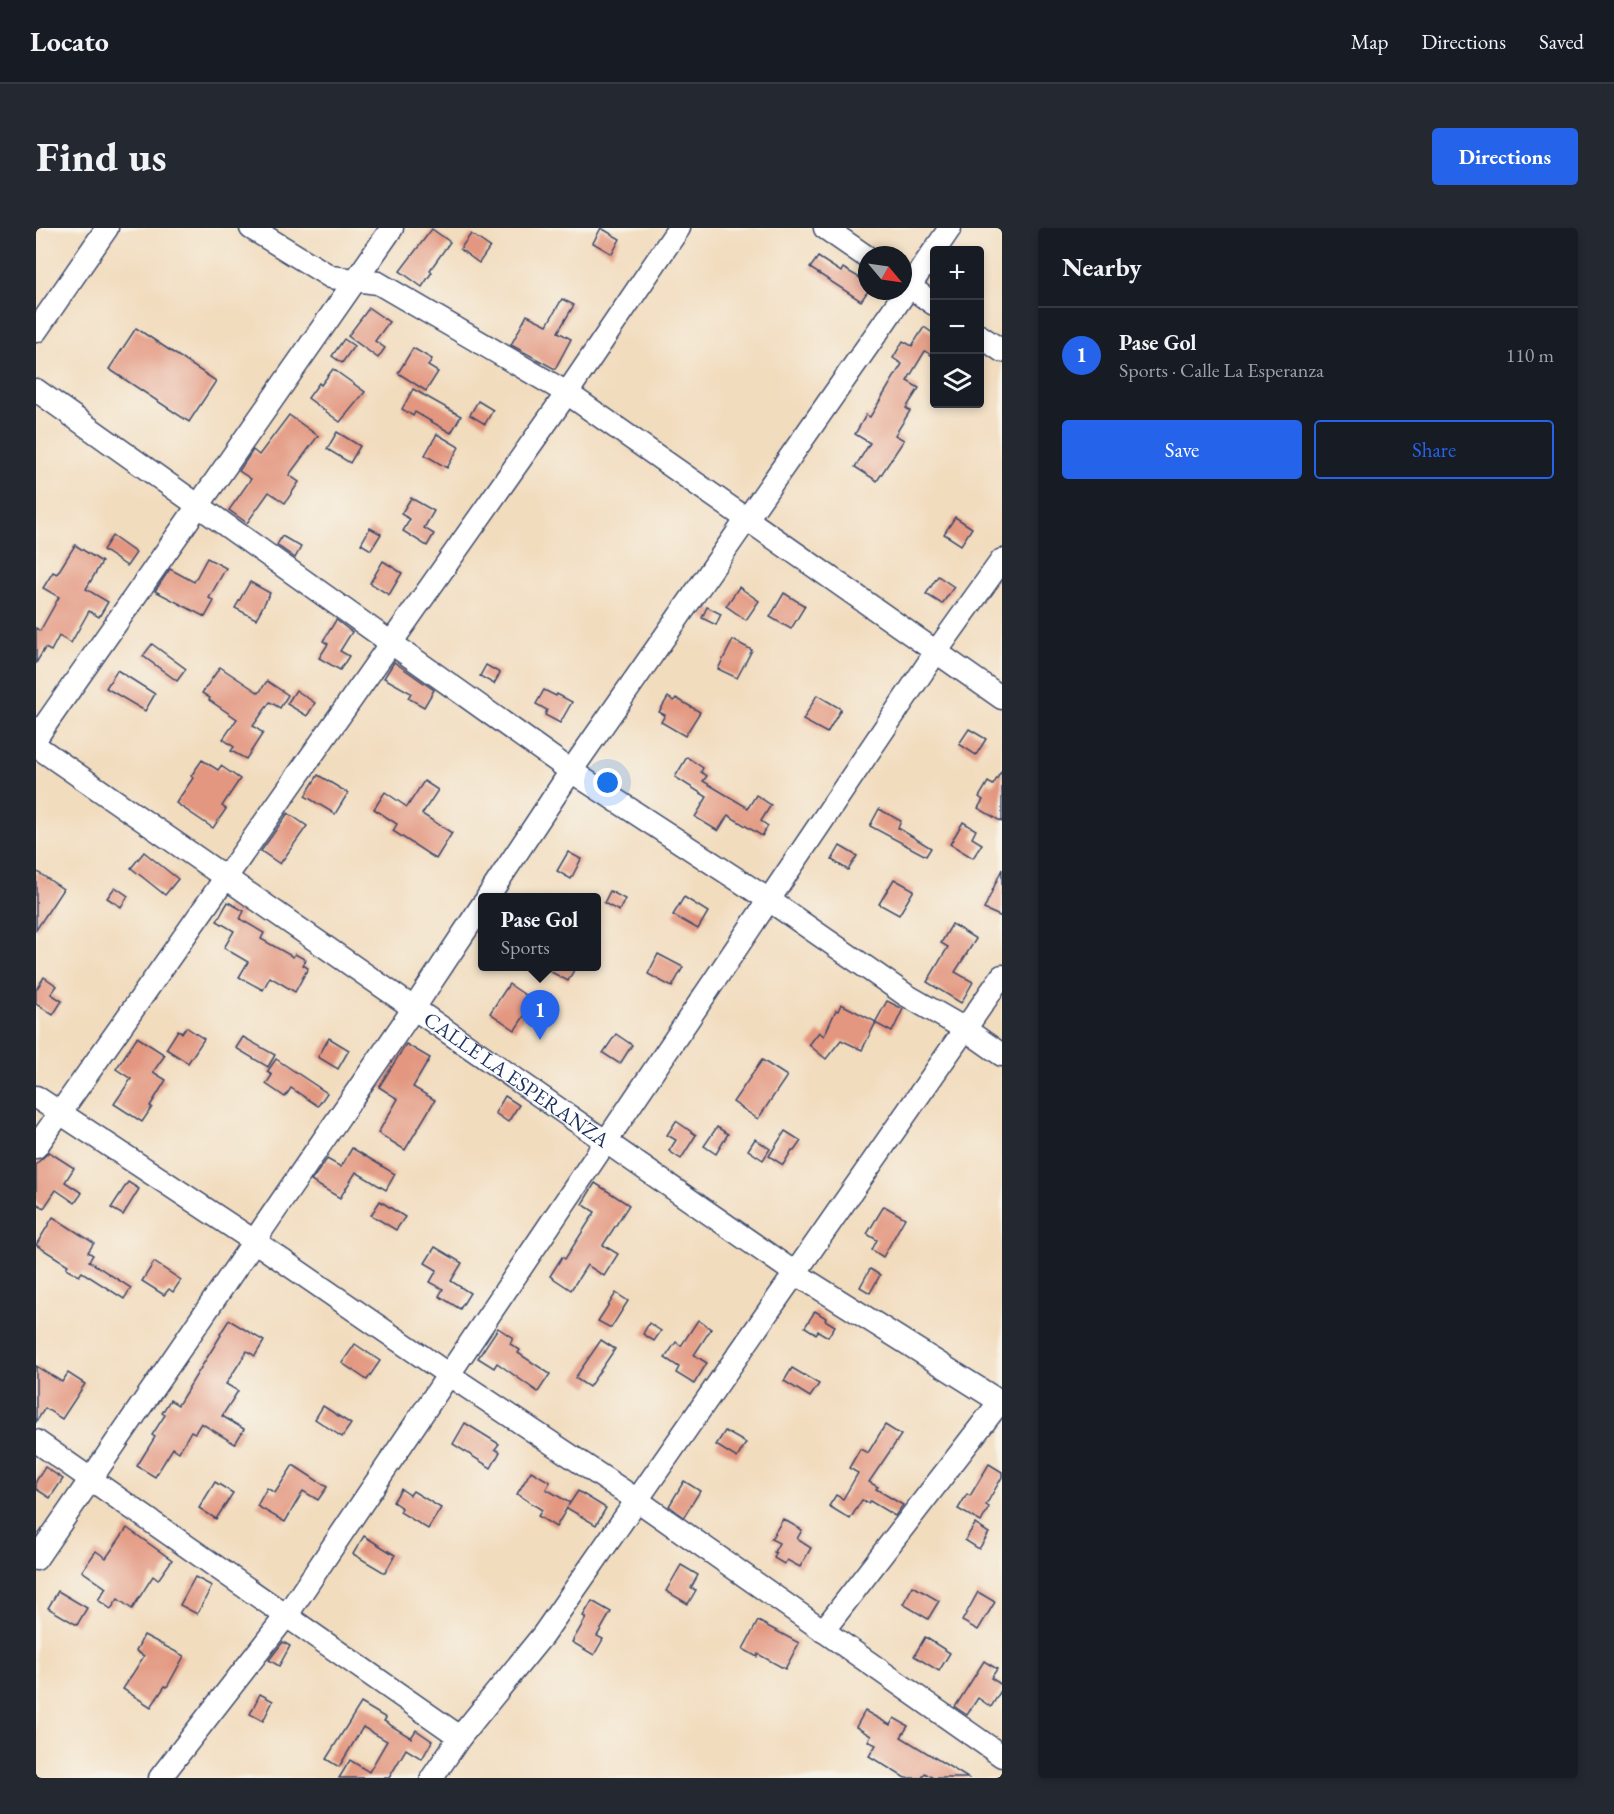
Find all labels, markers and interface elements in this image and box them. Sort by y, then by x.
text: Locato [30,23,109,59]
text: Map [1351,28,1388,55]
text: Directions [1421,28,1506,55]
text: Saved [1539,28,1584,55]
button: Directions [1432,128,1578,185]
text: Find us [36,129,167,184]
north arrow [858,246,912,300]
map controls [930,246,984,408]
button: + [930,246,984,300]
text: Nearby [1062,250,1142,284]
button: − [930,300,984,354]
text: Pase Gol [1119,328,1197,357]
text: 1 [1076,342,1087,368]
text: 110 m [1506,342,1554,368]
button: layers [930,354,984,408]
text: Sports · Calle La Esperanza [1119,357,1324,383]
button: Save [1062,420,1302,479]
button: Share [1314,420,1554,479]
your location [593,768,622,797]
popup [478,893,601,971]
text: Pase Gol [501,905,578,934]
text: Sports [501,934,550,960]
pin: 1 [520,990,560,1040]
street label: CALLE LA ESPERANZA [419,1005,615,1153]

